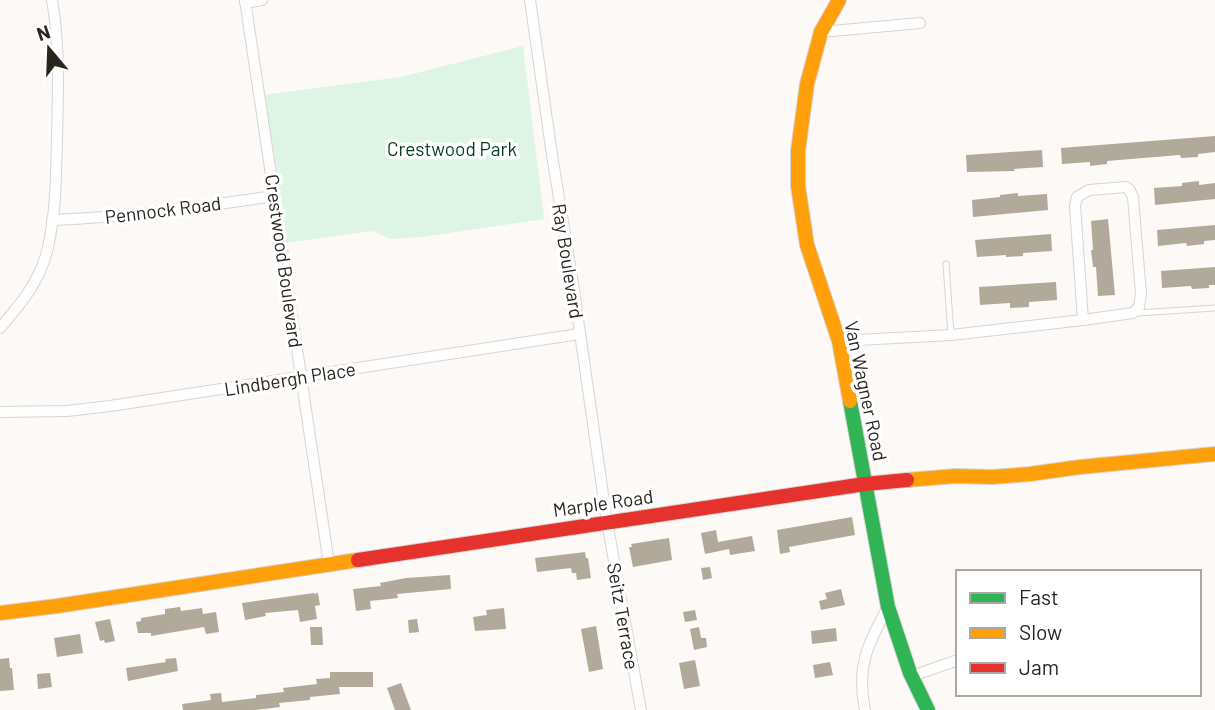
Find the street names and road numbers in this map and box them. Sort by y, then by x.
street label: Crestwood Boulevard [261,173,308,349]
street label: Pennock Road [103,191,222,228]
street label: Ray Boulevard [548,202,589,320]
street label: Van Wagner Road [840,319,893,463]
street label: Lindbergh Place [223,357,357,400]
street label: Marple Road [551,484,655,521]
street label: Seitz Terrace [603,561,644,671]

